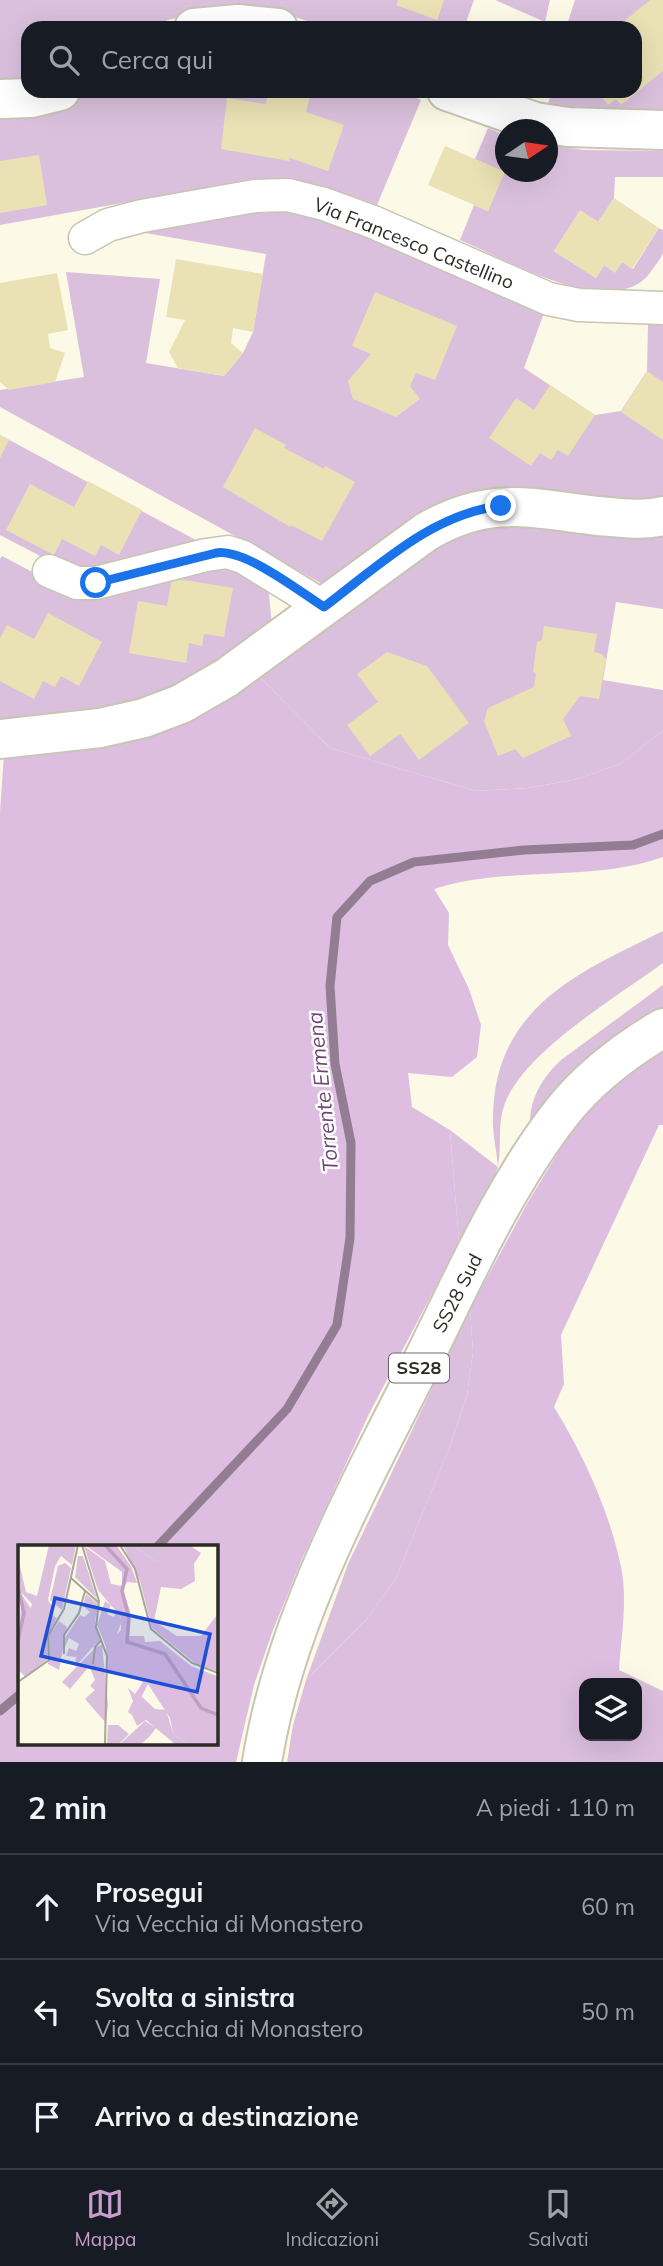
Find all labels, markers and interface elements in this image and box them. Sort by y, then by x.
search box [21,21,642,98]
icon: search [45,41,83,79]
text: Cerca qui [101,43,213,76]
north arrow [495,119,558,182]
street label: Via Francesco Castellino [310,192,518,294]
route end [485,490,516,521]
route start [80,567,111,598]
water label: Torrente Ermena [301,1011,343,1173]
street label: SS28 Sud [427,1249,487,1337]
road number: SS28 [389,1353,449,1382]
inset map [18,1545,217,1744]
map controls [579,1678,642,1741]
button: layers [579,1678,642,1741]
text: 2 min [28,1789,107,1827]
text: A piedi · 110 m [476,1793,635,1822]
text: Prosegui [95,1876,203,1909]
icon: ahead [28,1888,66,1926]
text: 60 m [581,1892,635,1921]
text: Via Vecchia di Monastero [95,1909,363,1938]
text: Svolta a sinistra [95,1981,295,2014]
icon: left [28,1993,66,2031]
text: 50 m [581,1997,635,2026]
text: Via Vecchia di Monastero [95,2014,363,2043]
icon: arrive [28,2098,66,2136]
text: Arrivo a destinazione [95,2100,359,2133]
tab: Mappa [75,2185,136,2251]
tab: Indicazioni [286,2185,379,2251]
tab: Salvati [528,2185,588,2251]

